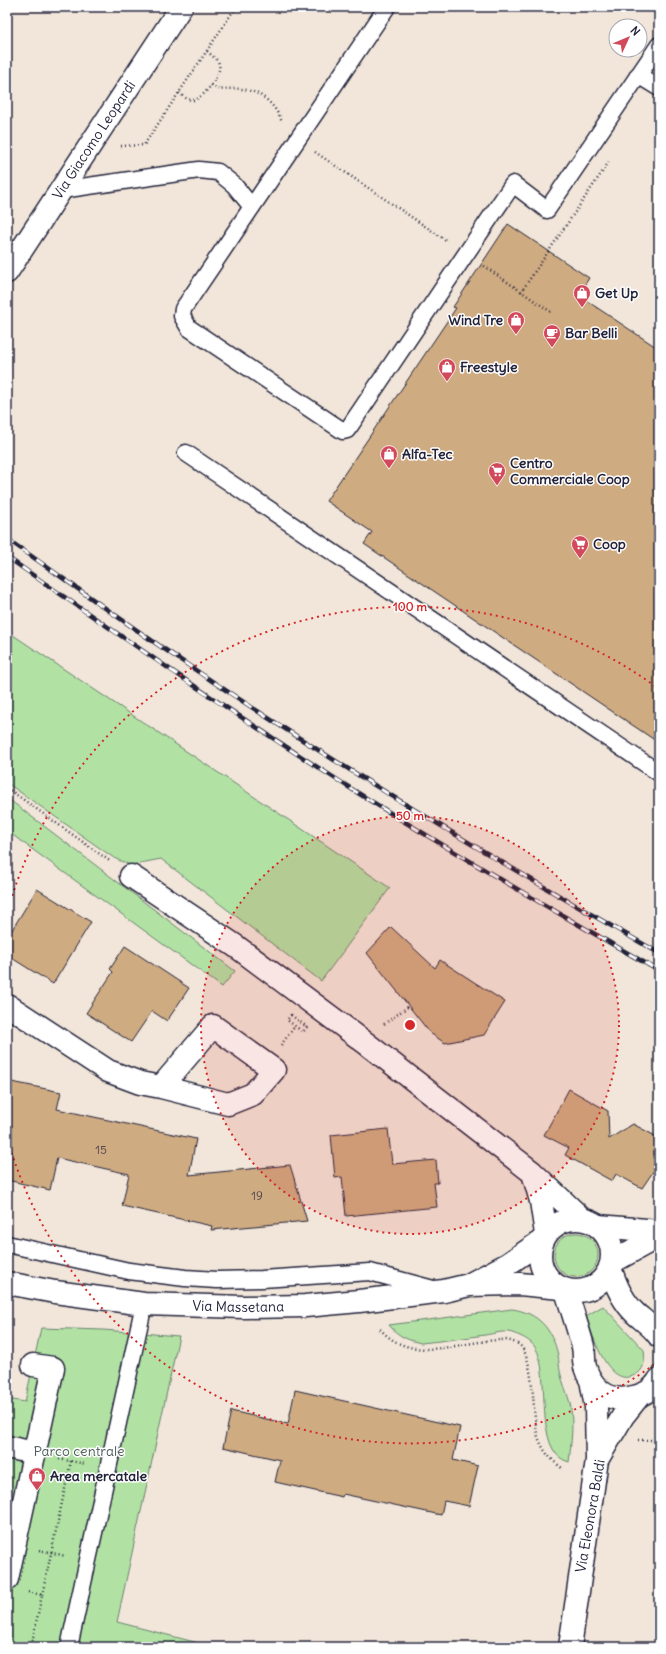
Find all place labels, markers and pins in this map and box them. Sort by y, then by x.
shop icon: Get Up [572,283,592,308]
place label: Get Up [595,284,638,302]
shop icon: Wind Tre [506,310,526,335]
place label: Wind Tre [448,311,503,329]
cafe icon: Bar Belli [542,323,562,348]
place label: Bar Belli [565,324,617,342]
shop icon: Freestyle [437,357,457,382]
place label: Freestyle [460,358,518,376]
shop icon: Alfa-Tec [379,444,399,469]
place label: Alfa-Tec [402,445,453,463]
place label: Centro Commerciale Coop [510,454,630,488]
supermarket icon: Centro Commerciale Coop [487,461,507,486]
supermarket icon: Coop [570,534,590,559]
place label: Coop [593,535,626,553]
centre of rings [403,1018,417,1032]
shop icon: Area mercatale [27,1466,47,1491]
place label: Area mercatale [50,1467,147,1485]

